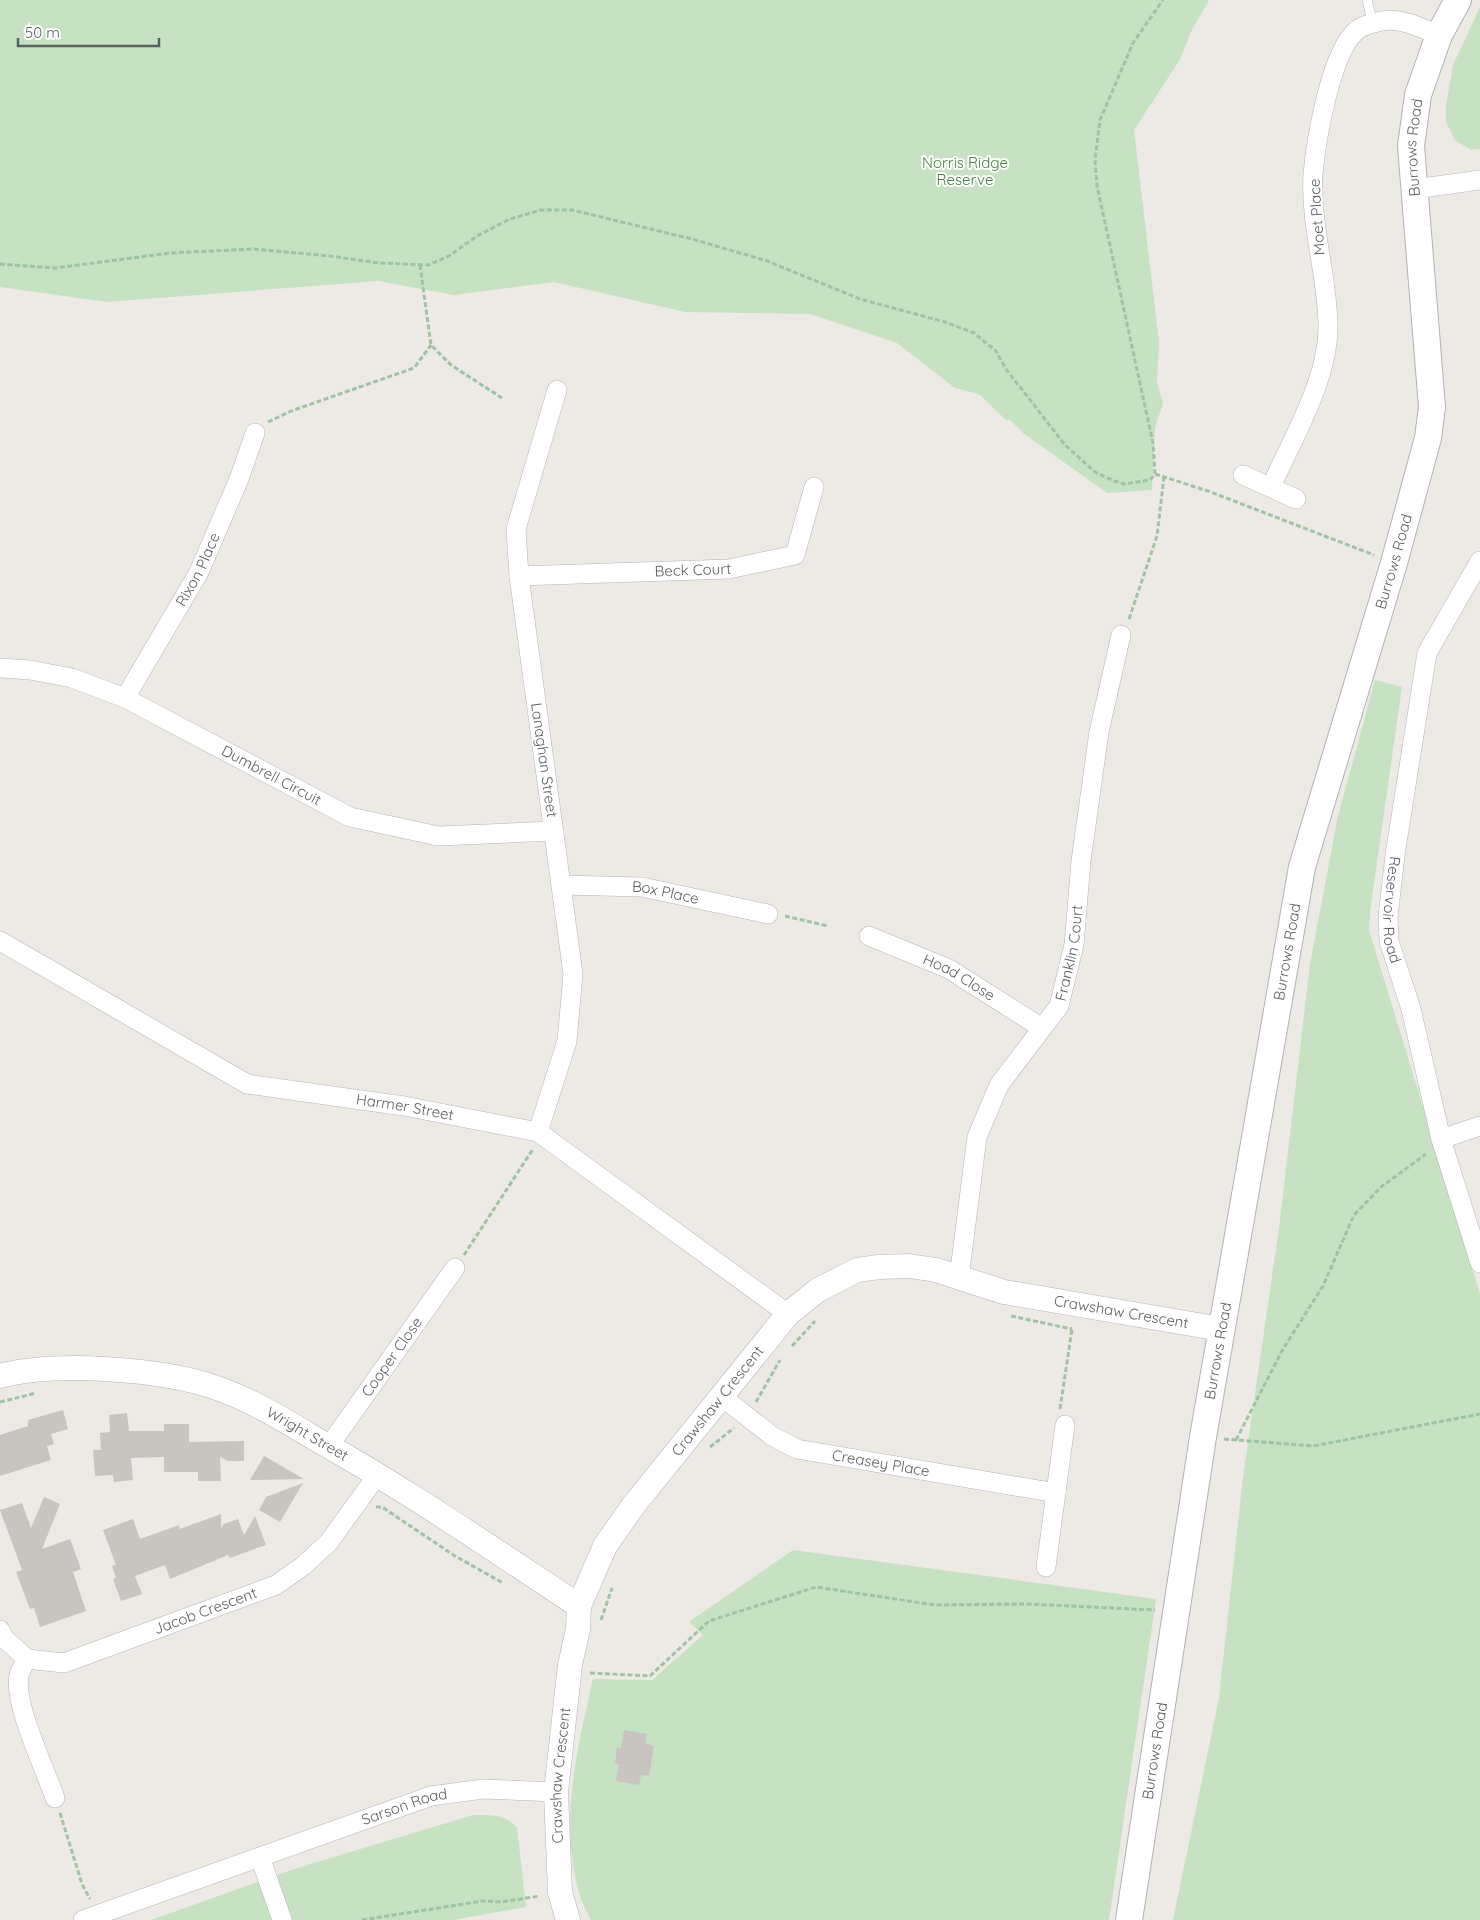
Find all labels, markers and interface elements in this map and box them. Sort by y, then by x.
scale bar [18,15,159,47]
text: 50 m [25,23,60,42]
street label: Burrows Road [1401,97,1426,197]
park label: Norris Ridge Reserve [922,153,1008,189]
street label: Moet Place [1304,178,1329,256]
street label: Burrows Road [1371,512,1416,611]
street label: Rixon Place [171,530,224,609]
street label: Beck Court [654,559,731,580]
street label: Lanaghan Street [527,701,562,818]
street label: Dumbrell Circuit [218,741,325,809]
street label: Reservoir Road [1379,855,1406,965]
street label: Box Place [632,877,701,908]
street label: Burrows Road [1269,902,1305,1002]
street label: Franklin Court [1051,904,1086,1003]
street label: Hoad Close [920,949,999,1005]
street label: Harmer Street [355,1089,455,1124]
street label: Crawshaw Crescent [1052,1291,1190,1332]
street label: Burrows Road [1200,1301,1235,1401]
street label: Cooper Close [357,1313,426,1400]
street label: Crawshaw Crescent [667,1342,768,1460]
street label: Wright Street [263,1402,352,1465]
street label: Creasey Place [831,1445,931,1480]
street label: Jacob Crescent [151,1583,259,1638]
street label: Burrows Road [1138,1701,1171,1801]
street label: Crawshaw Crescent [546,1706,574,1844]
street label: Sarson Road [359,1784,448,1829]

